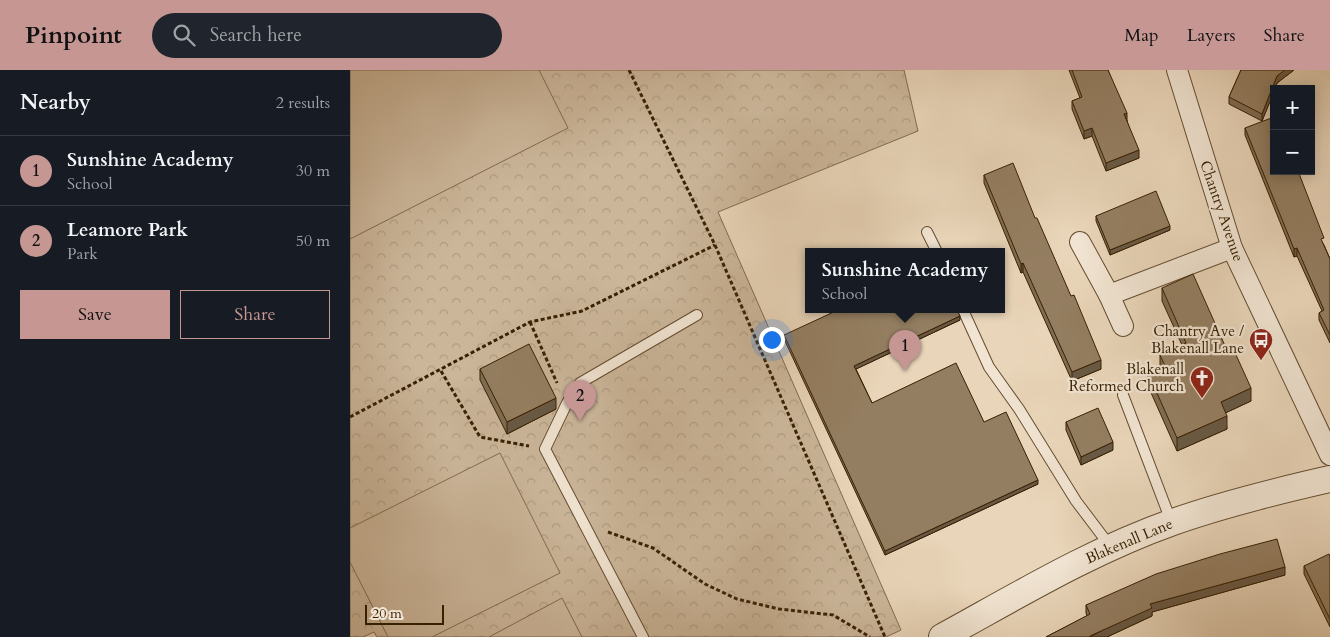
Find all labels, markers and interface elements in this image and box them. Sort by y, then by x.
search box [152,13,502,58]
text: Pinpoint [25,19,122,52]
icon: search [170,21,198,49]
text: Search here [210,22,302,48]
text: Map [1124,23,1159,48]
text: Layers [1187,23,1236,48]
text: Share [1264,23,1305,48]
map controls [1270,85,1315,175]
button: + [1270,85,1315,130]
text: Nearby [20,88,91,117]
text: 2 results [276,92,330,114]
button: − [1270,130,1315,175]
text: Sunshine Academy [67,147,233,173]
street label: Chantry Avenue [1195,158,1249,264]
text: 1 [32,160,40,182]
text: 30 m [296,160,330,182]
text: School [67,173,112,195]
text: Leamore Park [67,217,188,243]
text: 2 [32,230,40,252]
text: 50 m [296,230,330,252]
text: Park [67,243,98,265]
popup [805,248,1005,313]
text: Sunshine Academy [822,257,988,283]
text: School [822,283,867,305]
button: Save [20,290,170,339]
button: Share [180,290,330,339]
place label: Chantry Ave / Blakenall Lane [1151,321,1244,358]
your location [759,327,785,353]
bus stop icon: Chantry Ave / Blakenall Lane [1248,327,1274,361]
pin: 1 [889,330,921,371]
place label: Blakenall Reformed Church [1069,359,1185,396]
church icon: Blakenall Reformed Church [1189,365,1215,399]
pin: 2 [564,380,596,421]
street label: Blakenall Lane [1082,514,1176,568]
scale bar [365,602,444,625]
text: 20 m [372,604,402,623]

